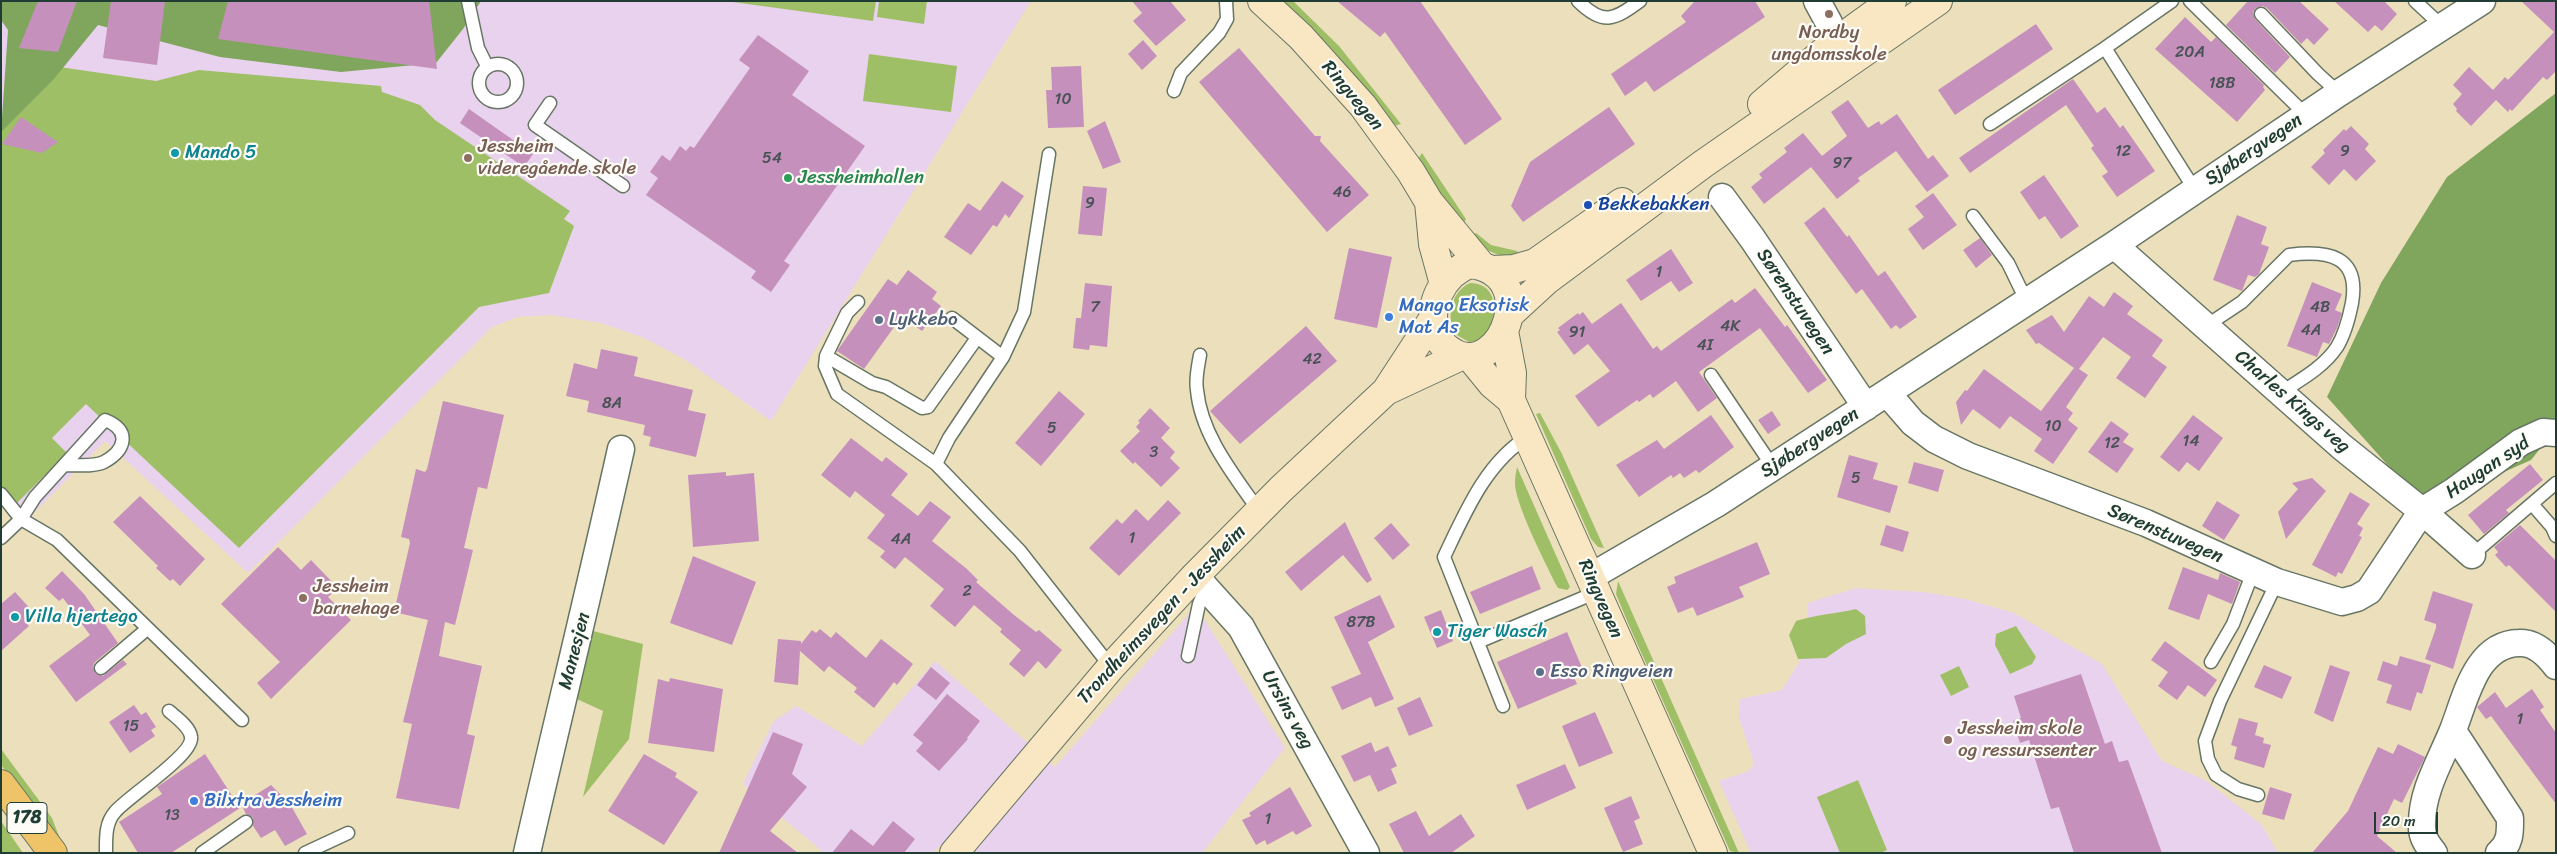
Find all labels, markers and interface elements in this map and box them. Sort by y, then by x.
marker: Nordby ungdomsskole [1823,8,1835,20]
place label: Nordby ungdomsskole [1771,22,1887,66]
house number: 20A [2175,43,2205,63]
street label: Ringvegen [1316,56,1388,136]
house number: 18B [2209,74,2235,94]
house number: 10 [1055,90,1071,110]
street label: Sjøbergvegen [2201,109,2307,191]
place label: Jessheim videregående skole [478,136,636,180]
place label: Mando 5 [185,142,256,164]
house number: 12 [2115,142,2131,162]
house number: 9 [2340,142,2350,162]
marker: Mando 5 [169,147,181,159]
house number: 54 [762,149,782,169]
marker: Jessheim videregående skole [462,152,474,164]
house number: 97 [1833,154,1851,174]
place label: Jessheimhallen [798,167,924,189]
marker: Jessheimhallen [782,172,794,184]
house number: 46 [1332,183,1352,203]
house number: 9 [1085,194,1095,214]
place label: Bekkebakken [1598,194,1710,216]
marker: Bekkebakken [1582,199,1594,211]
street label: Sørenstuvegen [1751,245,1839,359]
house number: 1 [1656,263,1662,283]
place label: Mango Eksotisk Mat As [1399,295,1529,339]
house number: 7 [1090,298,1100,318]
house number: 4B [2310,298,2330,318]
place label: Lykkebo [889,309,958,331]
marker: Mango Eksotisk Mat As [1383,311,1395,323]
marker: Lykkebo [873,314,885,326]
house number: 4K [1720,317,1740,337]
house number: 4A [2301,321,2321,341]
house number: 91 [1569,323,1585,343]
house number: 4I [1697,336,1713,356]
street label: Charles Kings veg [2230,346,2354,458]
house number: 42 [1302,350,1322,370]
house number: 8A [602,394,622,414]
street label: Sjøbergvegen [1757,403,1863,483]
house number: 10 [2045,417,2061,437]
house number: 5 [1047,419,1057,439]
house number: 14 [2183,432,2199,452]
street label: Haugan syd [2442,432,2534,504]
house number: 12 [2104,434,2120,454]
house number: 3 [1150,443,1158,463]
house number: 5 [1851,469,1861,489]
street label: Sørenstuvegen [2104,499,2226,569]
street label: Trondheimsvegen - Jessheim [1073,521,1251,709]
house number: 1 [1129,529,1135,549]
house number: 4A [891,530,911,550]
street label: Ringvegen [1572,556,1628,642]
place label: Jessheim barnehage [313,576,400,620]
house number: 2 [962,582,972,602]
marker: Jessheim barnehage [297,592,309,604]
place label: Villa hjertego [25,606,138,628]
street label: Manesjen [554,610,596,692]
marker: Villa hjertego [9,611,21,623]
house number: 87B [1347,613,1375,633]
place label: Tiger Wasch [1447,621,1547,643]
marker: Tiger Wasch [1431,626,1443,638]
place label: Esso Ringveien [1550,661,1673,683]
marker: Esso Ringveien [1534,666,1546,678]
street label: Ursins veg [1256,667,1318,753]
house number: 1 [2517,710,2523,730]
house number: 15 [123,717,139,737]
place label: Jessheim skole og ressurssenter [1958,718,2096,762]
marker: Jessheim skole og ressurssenter [1942,734,1954,746]
place label: Bilxtra Jessheim [204,790,342,812]
marker: Bilxtra Jessheim [188,795,200,807]
road number: 178 [7,802,47,834]
scale bar [2377,802,2441,834]
house number: 13 [164,806,180,826]
text: 20 m [2382,808,2416,834]
house number: 1 [1265,810,1271,830]

